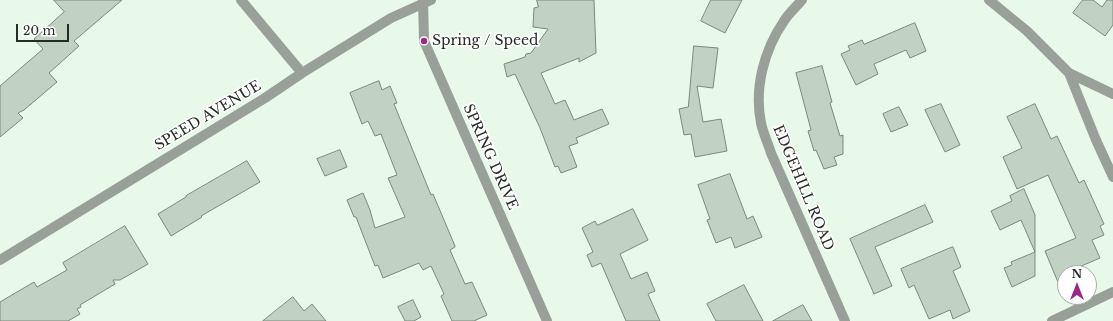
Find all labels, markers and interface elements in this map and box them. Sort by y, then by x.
scale bar [18,16,71,42]
text: 20 m [23,23,55,38]
place label: Spring / Speed [432,33,538,49]
marker: Spring / Speed [419,36,429,46]
street label: SPEED AVENUE [152,78,264,154]
street label: SPRING DRIVE [459,101,521,213]
street label: EDGEHILL ROAD [769,123,837,253]
north arrow [1057,265,1097,305]
text: N [1072,267,1082,281]

